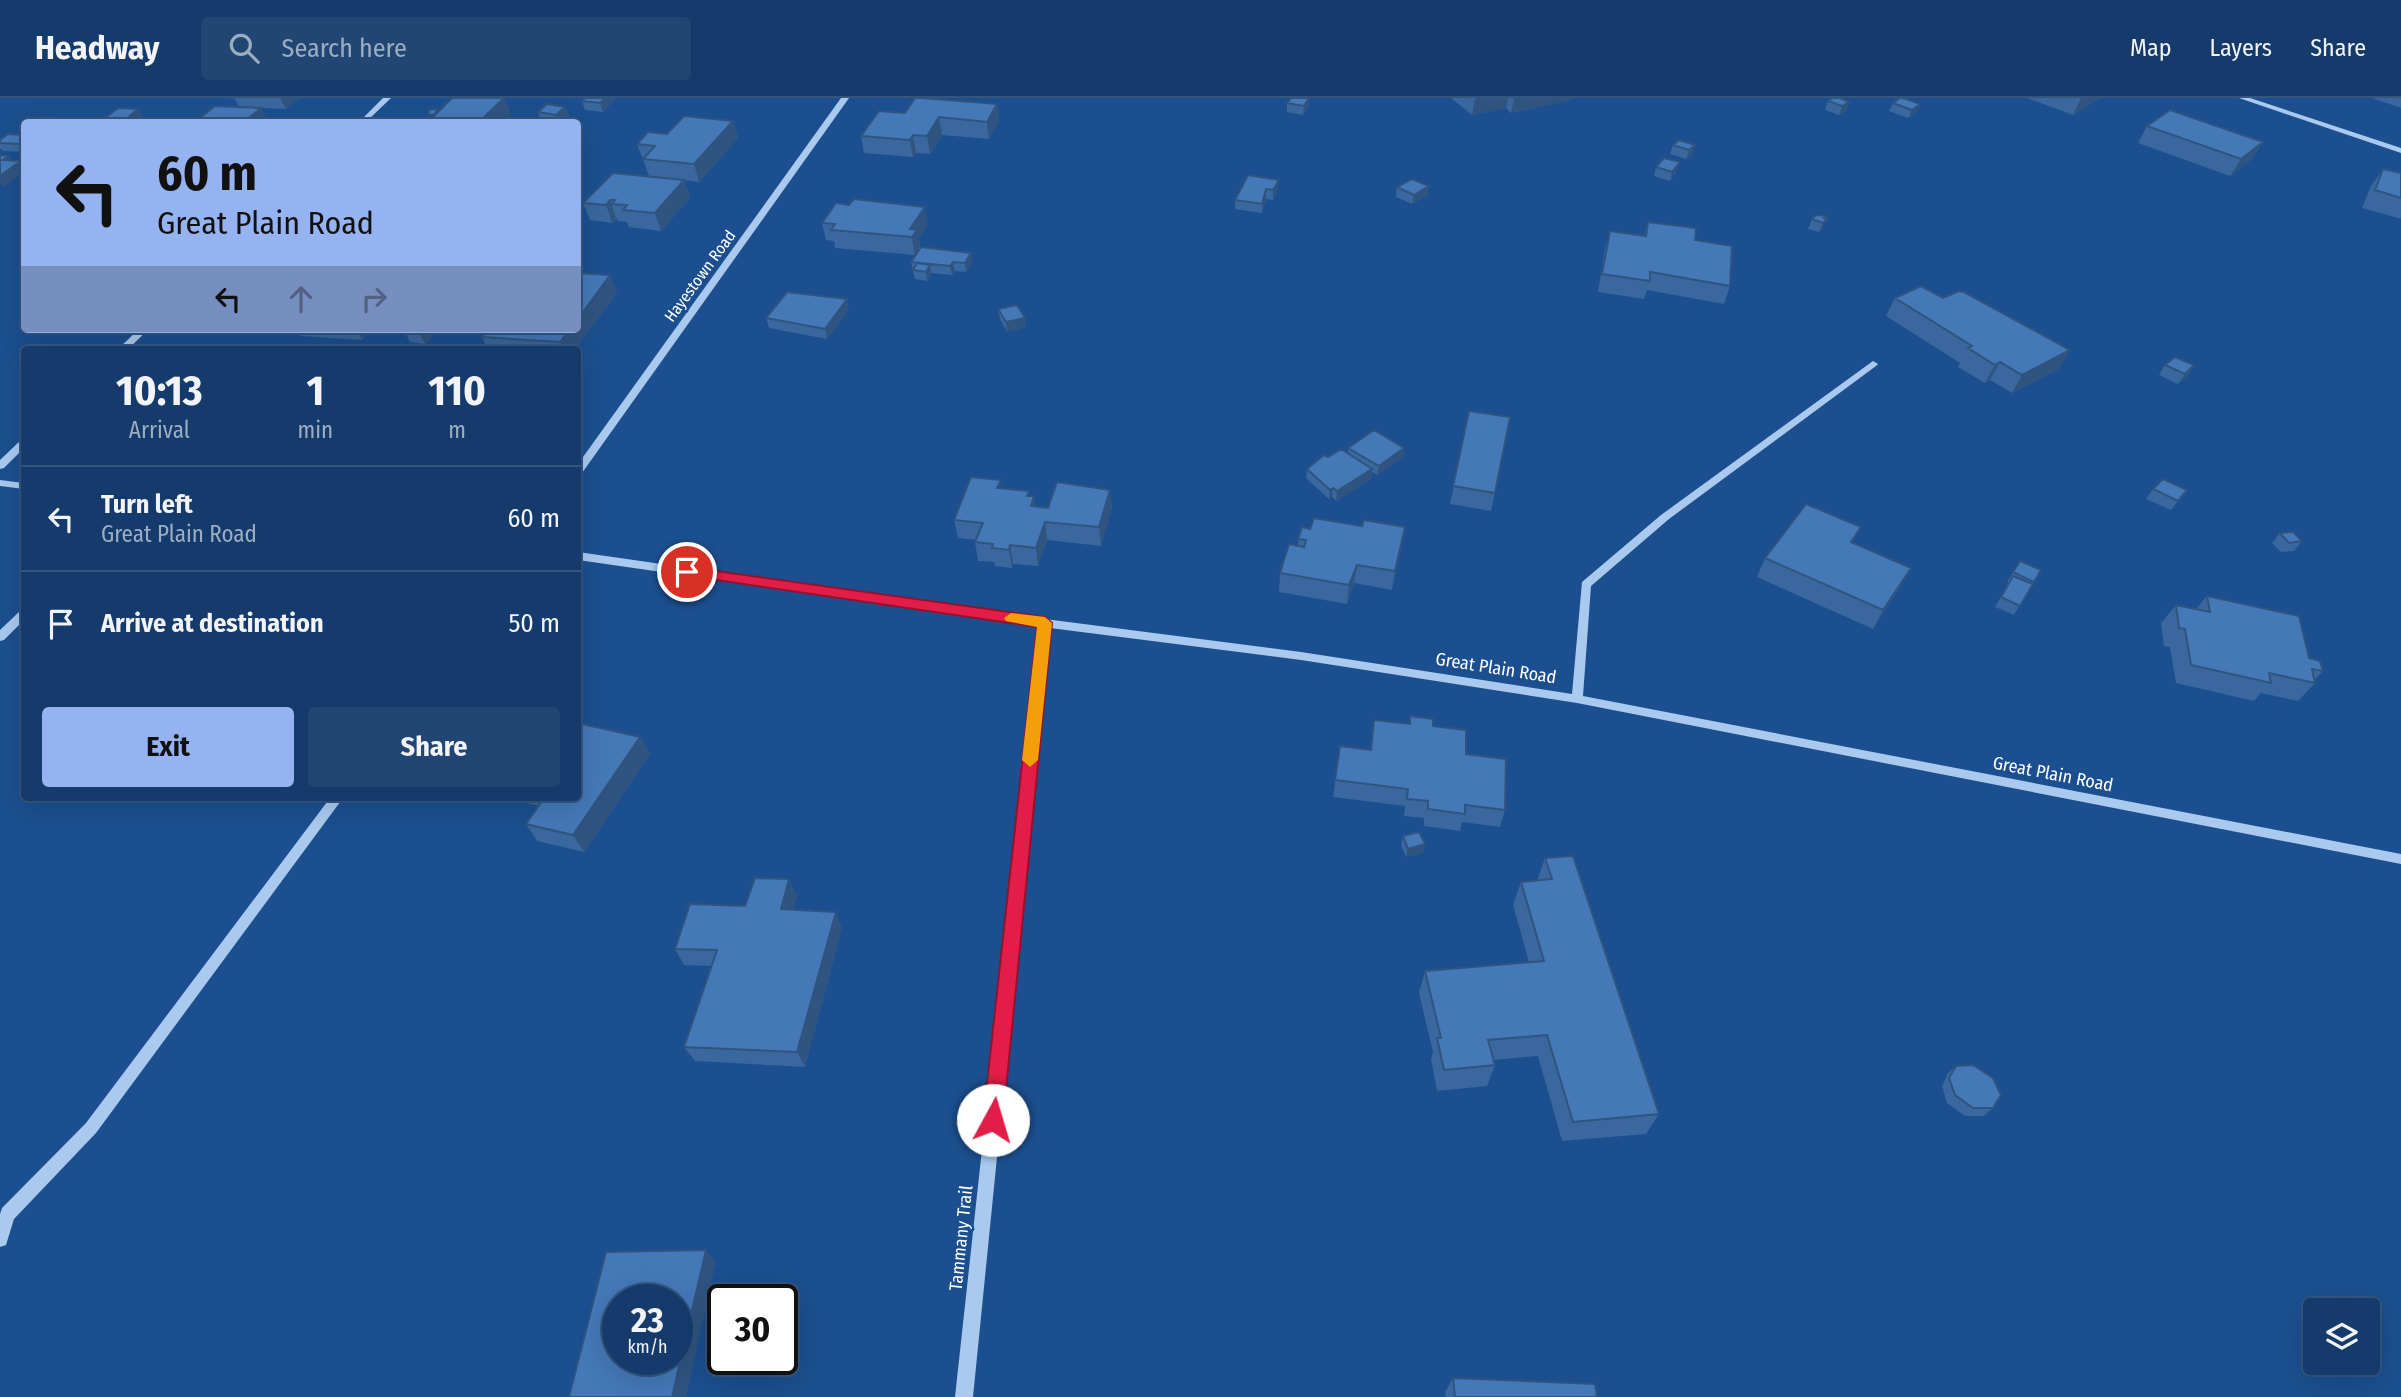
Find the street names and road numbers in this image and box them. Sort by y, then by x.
street label: Hayestown Road [660,227,740,325]
street label: Great Plain Road [1434,648,1558,688]
street label: Great Plain Road [1991,752,2115,796]
street label: Tammany Trail [945,1184,978,1292]

